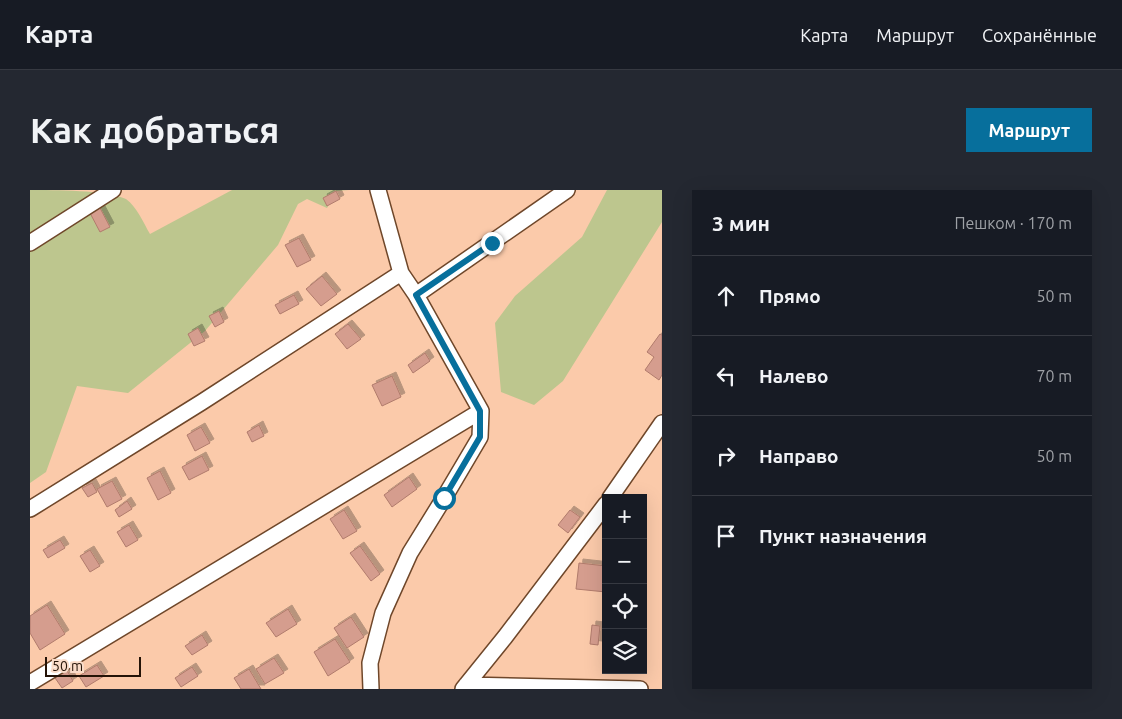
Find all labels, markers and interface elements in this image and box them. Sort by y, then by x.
text: Карта [25,21,93,48]
text: Карта [800,25,848,45]
text: Маршрут [876,25,954,45]
text: Сохранённые [982,25,1097,45]
button: Маршрут [966,108,1092,152]
text: Как добраться [30,110,279,150]
text: 3 мин [712,211,770,235]
text: Пешком · 170 m [954,214,1072,232]
route end [481,232,504,255]
icon: ahead [712,282,740,310]
text: Прямо [759,285,821,307]
text: 50 m [1036,287,1072,305]
icon: left [712,362,740,390]
text: Налево [759,365,828,387]
text: 70 m [1036,367,1072,385]
icon: right [712,442,740,470]
text: Направо [759,445,839,467]
text: 50 m [1036,447,1072,465]
route start [433,487,456,510]
map controls [602,494,647,674]
button: + [602,494,647,539]
icon: arrive [712,522,740,550]
text: Пункт назначения [759,525,927,547]
button: − [602,539,647,584]
button: locate [602,584,647,629]
button: layers [602,629,647,674]
scale bar [45,654,141,677]
text: 50 m [52,658,83,674]

